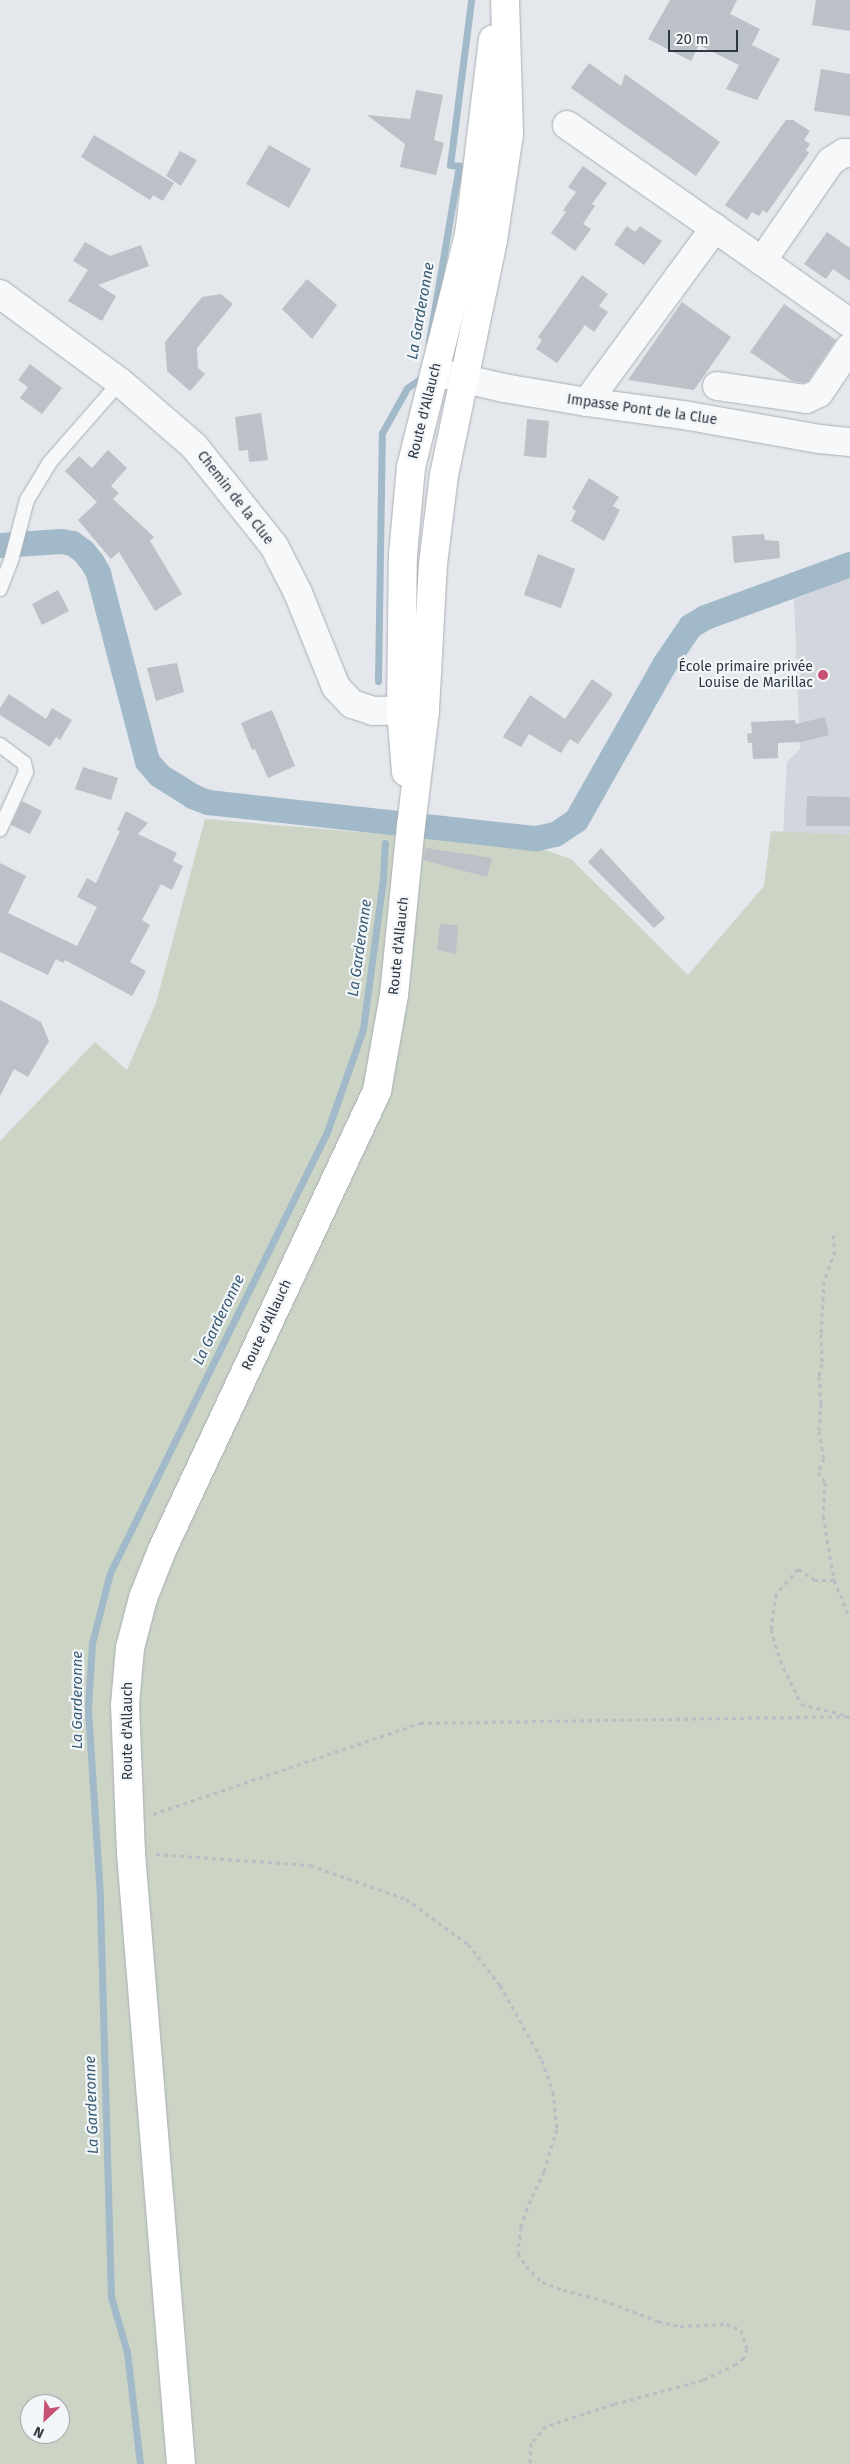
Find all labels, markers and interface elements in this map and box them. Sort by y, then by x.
scale bar [670,20,740,52]
text: 20 m [676,30,709,48]
water label: La Garderonne [404,261,438,361]
street label: Route d'Allauch [405,361,445,461]
street label: Impasse Pont de la Clue [566,391,718,429]
street label: Chemin de la Clue [193,448,277,548]
place label: École primaire privée Louise de Marillac [679,659,813,692]
marker: École primaire privée Louise de Marillac [817,669,829,681]
street label: Route d'Allauch [385,896,413,996]
water label: La Garderonne [344,898,376,998]
water label: La Garderonne [189,1272,249,1368]
street label: Route d'Allauch [239,1277,295,1373]
water label: La Garderonne [69,1651,87,1749]
street label: Route d'Allauch [120,1682,136,1780]
water label: La Garderonne [81,2056,103,2154]
north arrow [20,2394,70,2444]
text: N [31,2422,47,2442]

